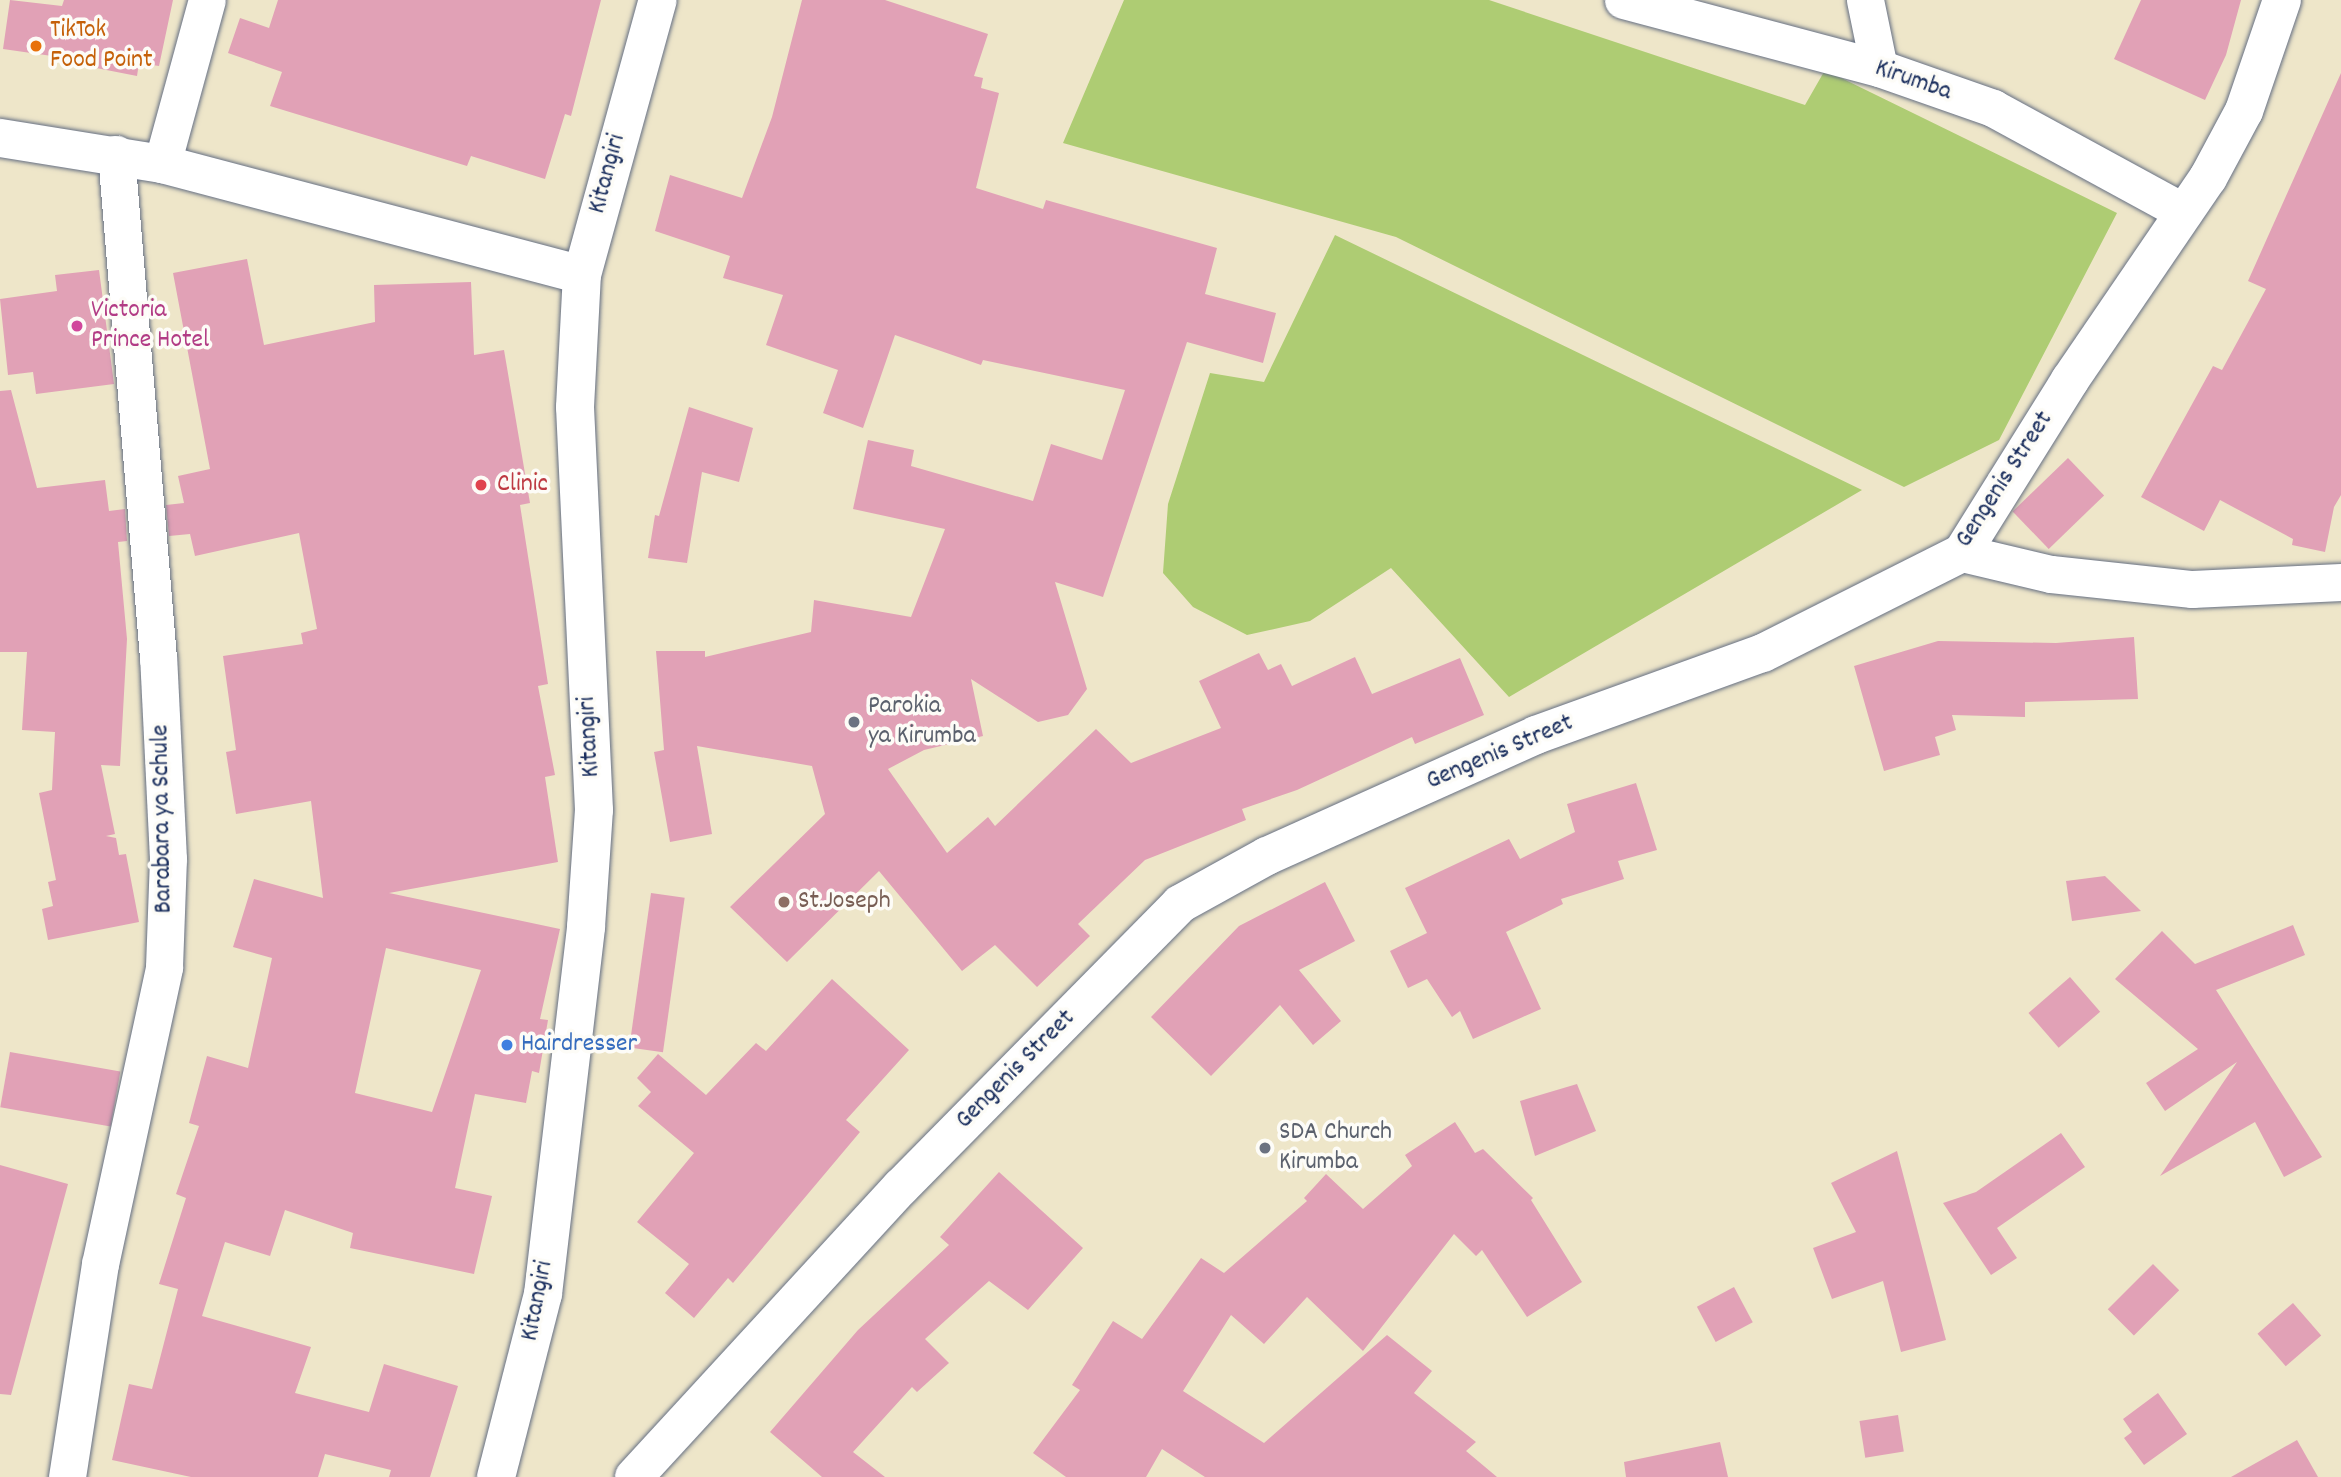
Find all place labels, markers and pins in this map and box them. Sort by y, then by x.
place label: TikTok Food Point [50,15,153,76]
marker: TikTok Food Point [28,38,44,54]
place label: Victoria Prince Hotel [91,295,209,356]
marker: Victoria Prince Hotel [69,318,85,334]
place label: Clinic [497,469,548,501]
marker: Clinic [471,475,491,495]
place label: Parokia ya Kirumba [868,691,976,752]
marker: Parokia ya Kirumba [846,714,862,730]
place label: St.Joseph [798,886,891,918]
marker: St.Joseph [776,894,792,910]
place label: Hairdresser [521,1029,637,1061]
marker: Hairdresser [499,1037,515,1053]
place label: SDA Church Kirumba [1279,1117,1392,1178]
marker: SDA Church Kirumba [1257,1140,1273,1156]

